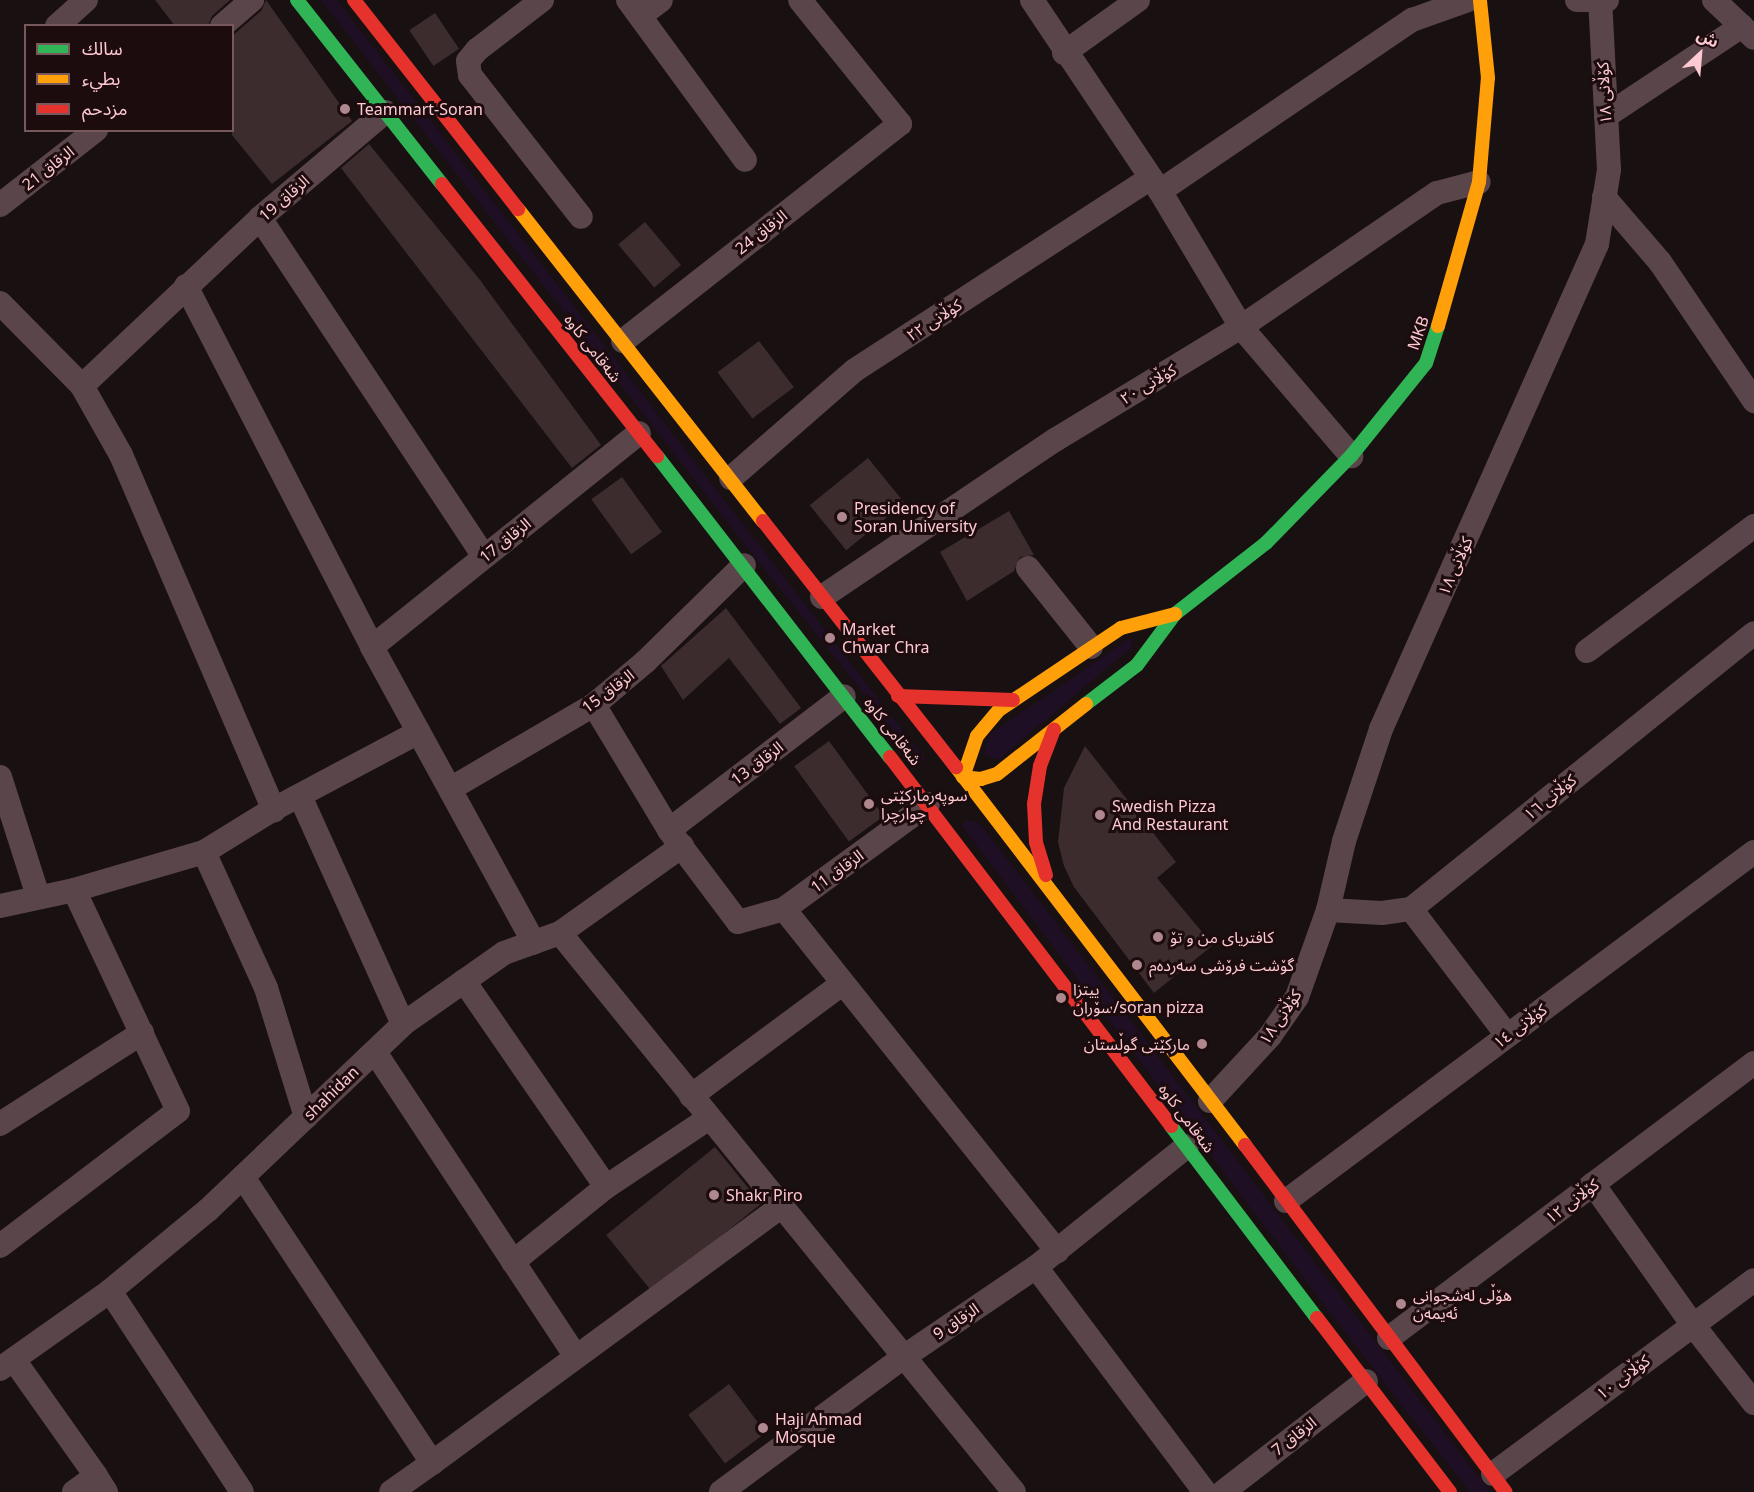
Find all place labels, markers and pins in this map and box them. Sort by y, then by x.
place label: Teammart-Soran [357,99,483,119]
marker: Teammart-Soran [338,102,352,116]
place label: Presidency of Soran University [854,498,977,536]
marker: Presidency of Soran University [835,510,849,524]
place label: Market Chwar Chra [842,619,930,657]
marker: Market Chwar Chra [823,631,837,645]
place label: سوپەرمارکێتی چوارچرا [881,785,967,823]
place label: Swedish Pizza And Restaurant [1112,796,1228,834]
marker: سوپەرمارکێتی چوارچرا [862,797,876,811]
marker: Swedish Pizza And Restaurant [1093,808,1107,822]
place label: کافتریای من و تۆ [1170,927,1274,947]
marker: کافتریای من و تۆ [1151,930,1165,944]
place label: گۆشت فرۆشی سەردەم [1149,955,1294,975]
marker: گۆشت فرۆشی سەردەم [1130,958,1144,972]
place label: پیتزا سۆران/soran pizza [1073,979,1204,1017]
marker: پیتزا سۆران/soran pizza [1054,991,1068,1005]
place label: مارکێتی گوڵستان [1084,1034,1190,1054]
marker: مارکێتی گوڵستان [1195,1037,1209,1051]
place label: Shakr Piro [726,1185,803,1205]
marker: Shakr Piro [707,1188,721,1202]
place label: هۆڵی لەشجوانی ئەیمەن [1413,1285,1512,1323]
marker: هۆڵی لەشجوانی ئەیمەن [1394,1297,1408,1311]
place label: Haji Ahmad Mosque [775,1409,862,1447]
marker: Haji Ahmad Mosque [756,1421,770,1435]

